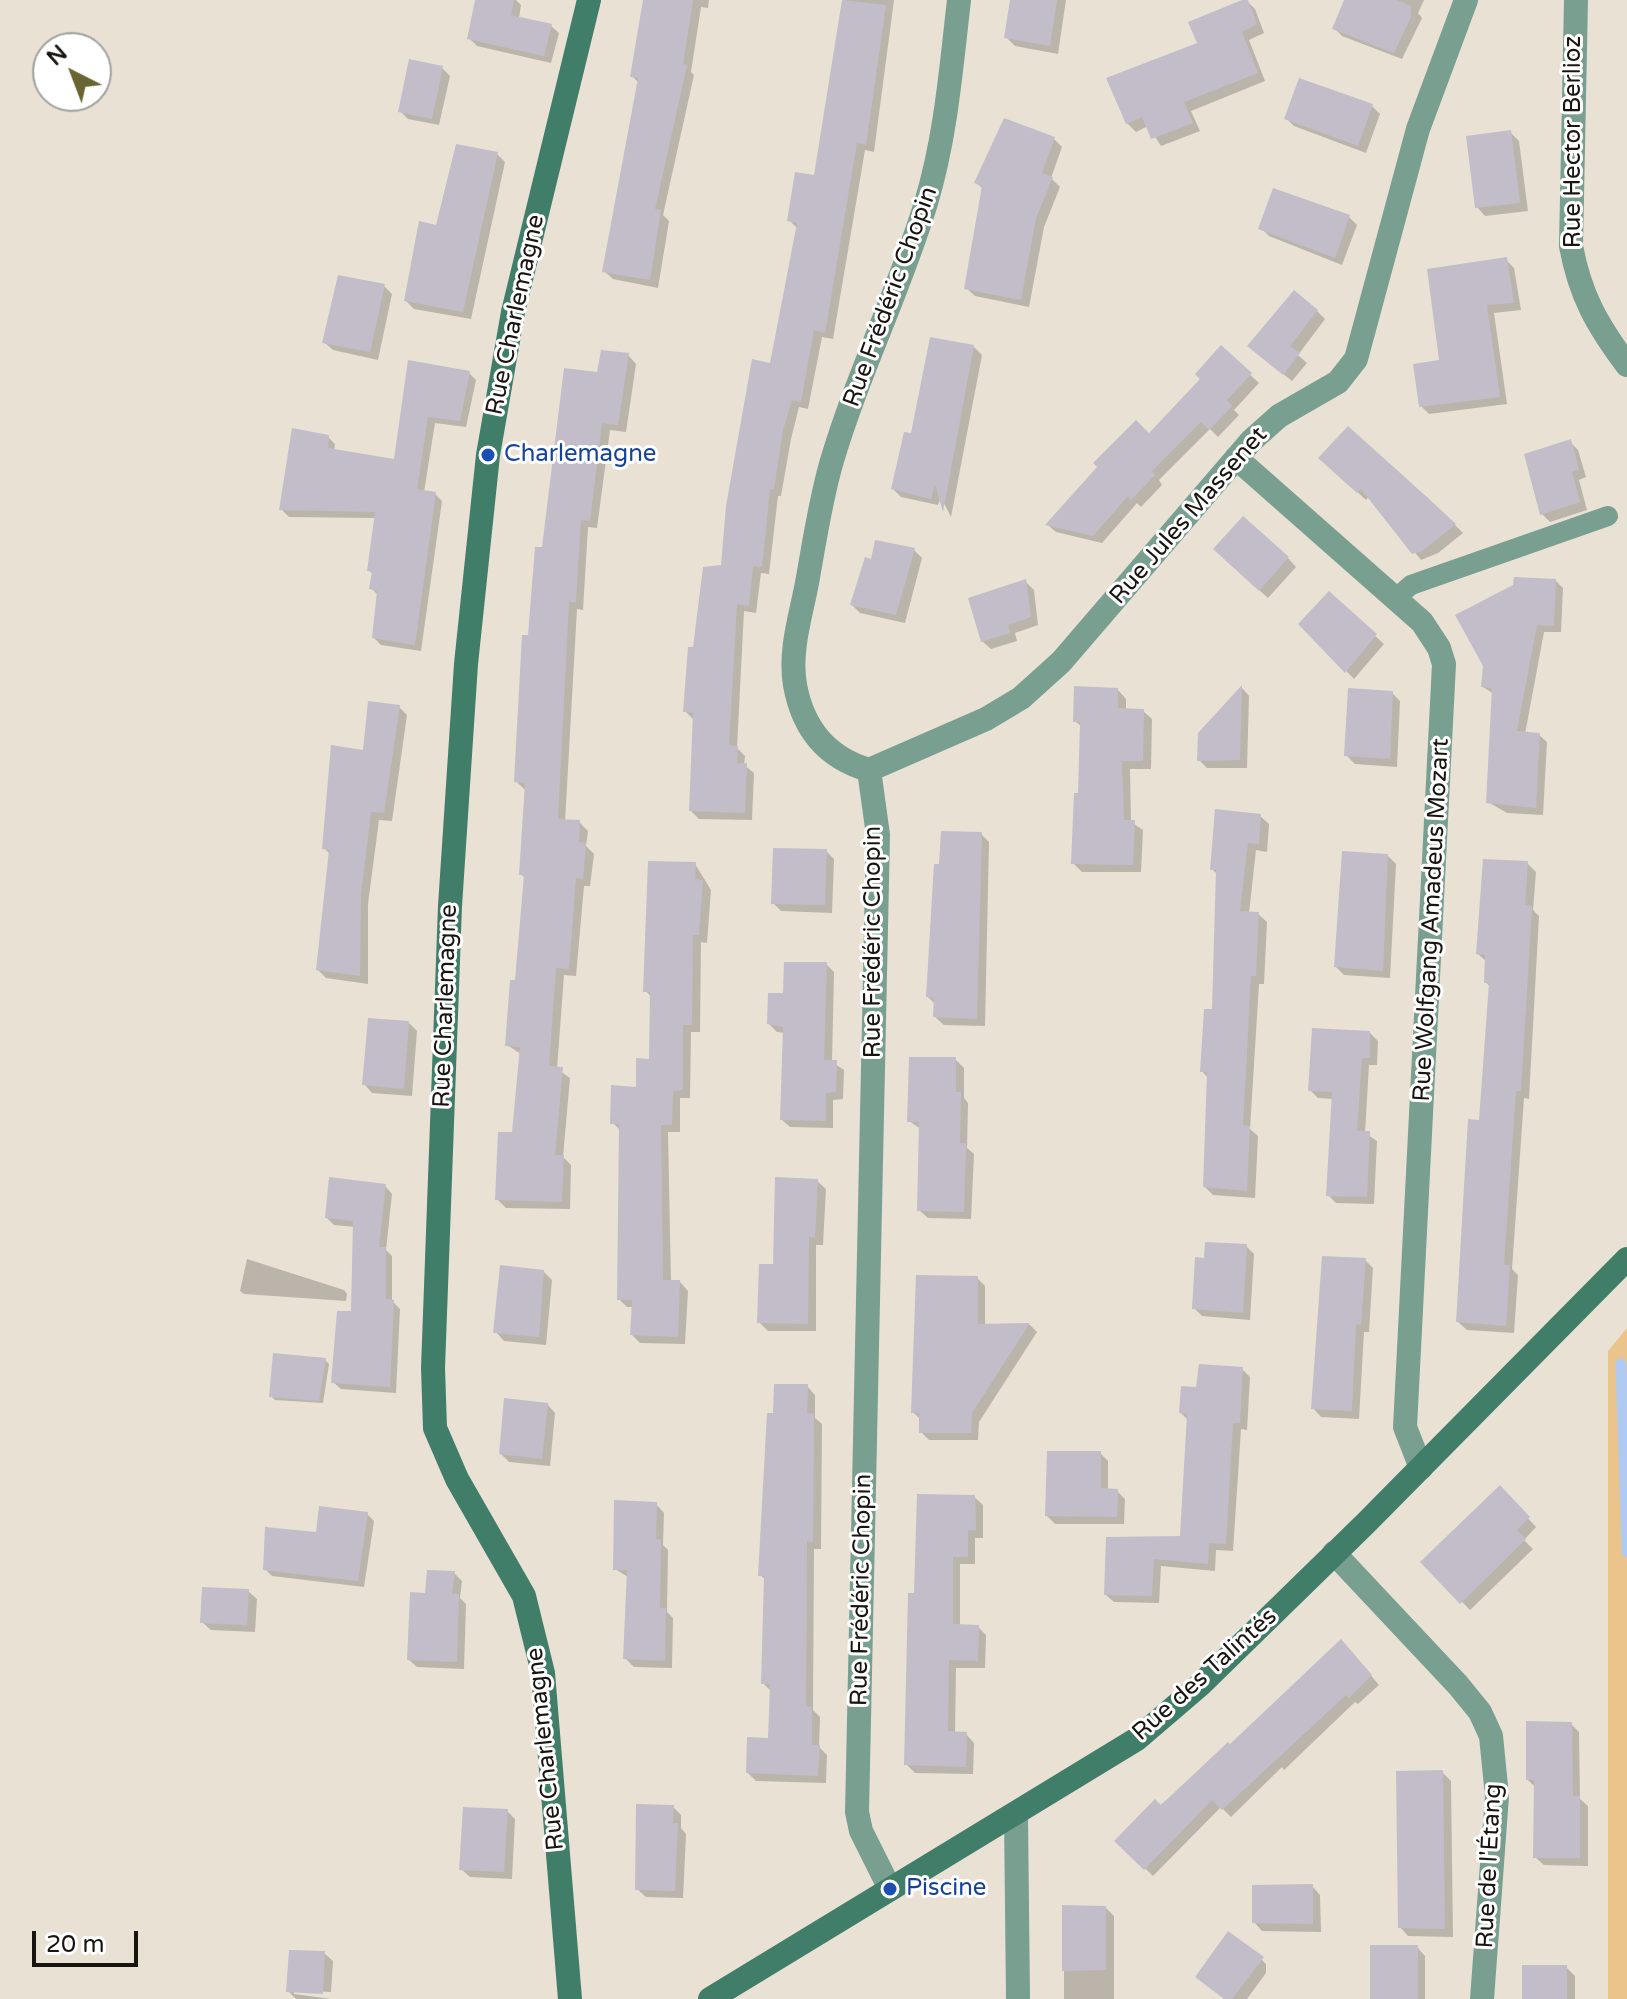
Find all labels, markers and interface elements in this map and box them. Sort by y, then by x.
north arrow [32,32,112,112]
street label: Rue Hector Berlioz [1560,36,1588,248]
text: N [42,40,73,71]
street label: Rue Frédéric Chopin [838,183,944,411]
street label: Rue Charlemagne [481,212,551,418]
street label: Rue Jules Massenet [1104,422,1274,610]
place label: Charlemagne [504,441,656,469]
marker: Charlemagne [479,446,497,464]
street label: Rue Wolfgang Amadeus Mozart [1408,737,1456,1103]
street label: Rue Frédéric Chopin [860,826,888,1058]
street label: Rue Charlemagne [428,904,464,1108]
street label: Rue Frédéric Chopin [846,1474,878,1706]
street label: Rue des Talintés [1127,1603,1283,1747]
street label: Rue Charlemagne [521,1646,571,1852]
street label: Rue de l'Étang [1471,1783,1509,1949]
place label: Piscine [906,1875,986,1903]
marker: Piscine [881,1880,899,1898]
scale bar [36,1915,142,1965]
text: 20 m [46,1930,104,1959]

